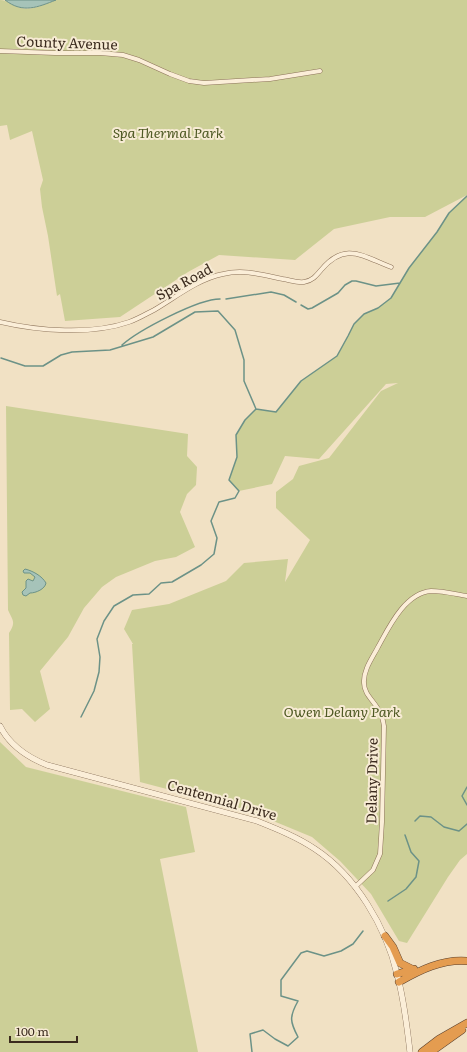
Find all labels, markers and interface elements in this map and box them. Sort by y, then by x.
street label: County Avenue [16,30,118,54]
park label: Spa Thermal Park [113,122,224,142]
street label: Spa Road [152,258,216,304]
park label: Owen Delany Park [284,701,401,721]
street label: Delany Drive [360,738,382,824]
street label: Centennial Drive [165,774,280,824]
scale bar [10,1018,77,1044]
text: 100 m [16,1022,49,1040]

